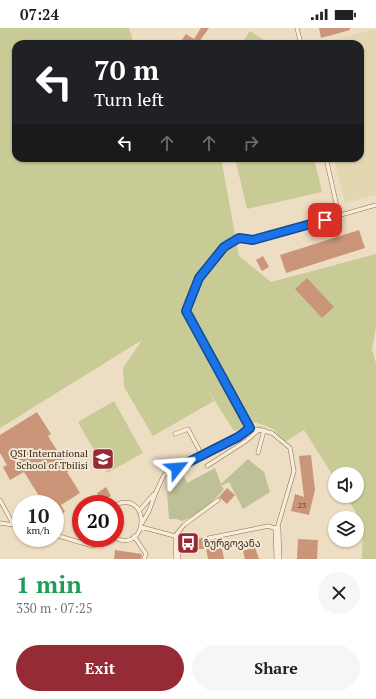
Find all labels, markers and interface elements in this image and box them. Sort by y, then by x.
text: 07:24 [20,4,59,24]
text: 70 m [94,51,159,88]
icon: left [28,56,80,108]
text: Turn left [94,87,164,111]
icon: left [114,132,136,154]
icon: ahead [156,132,178,154]
icon: ahead [198,132,220,154]
icon: right [240,132,262,154]
pin [308,203,342,237]
icon: arrive [314,209,336,231]
school or university icon: QSI International School of Tbilisi [90,446,116,472]
place label: QSI International School of Tbilisi [10,447,88,472]
position arrow [156,447,198,489]
map controls [328,467,364,547]
button: sound [328,467,364,503]
speed limit sign: 20 [72,495,124,547]
house number: 23 [298,500,306,510]
text: 10 [27,502,49,529]
button: layers [328,511,364,547]
text: km/h [26,524,50,537]
bus stop icon: ზურგოვანა [175,530,201,556]
place label: ზურგოვანა [204,537,260,550]
text: 1 min [16,568,82,600]
button: close [318,572,360,614]
text: 330 m · 07:25 [16,599,93,617]
button: Exit [16,645,184,691]
button: Share [192,645,360,691]

